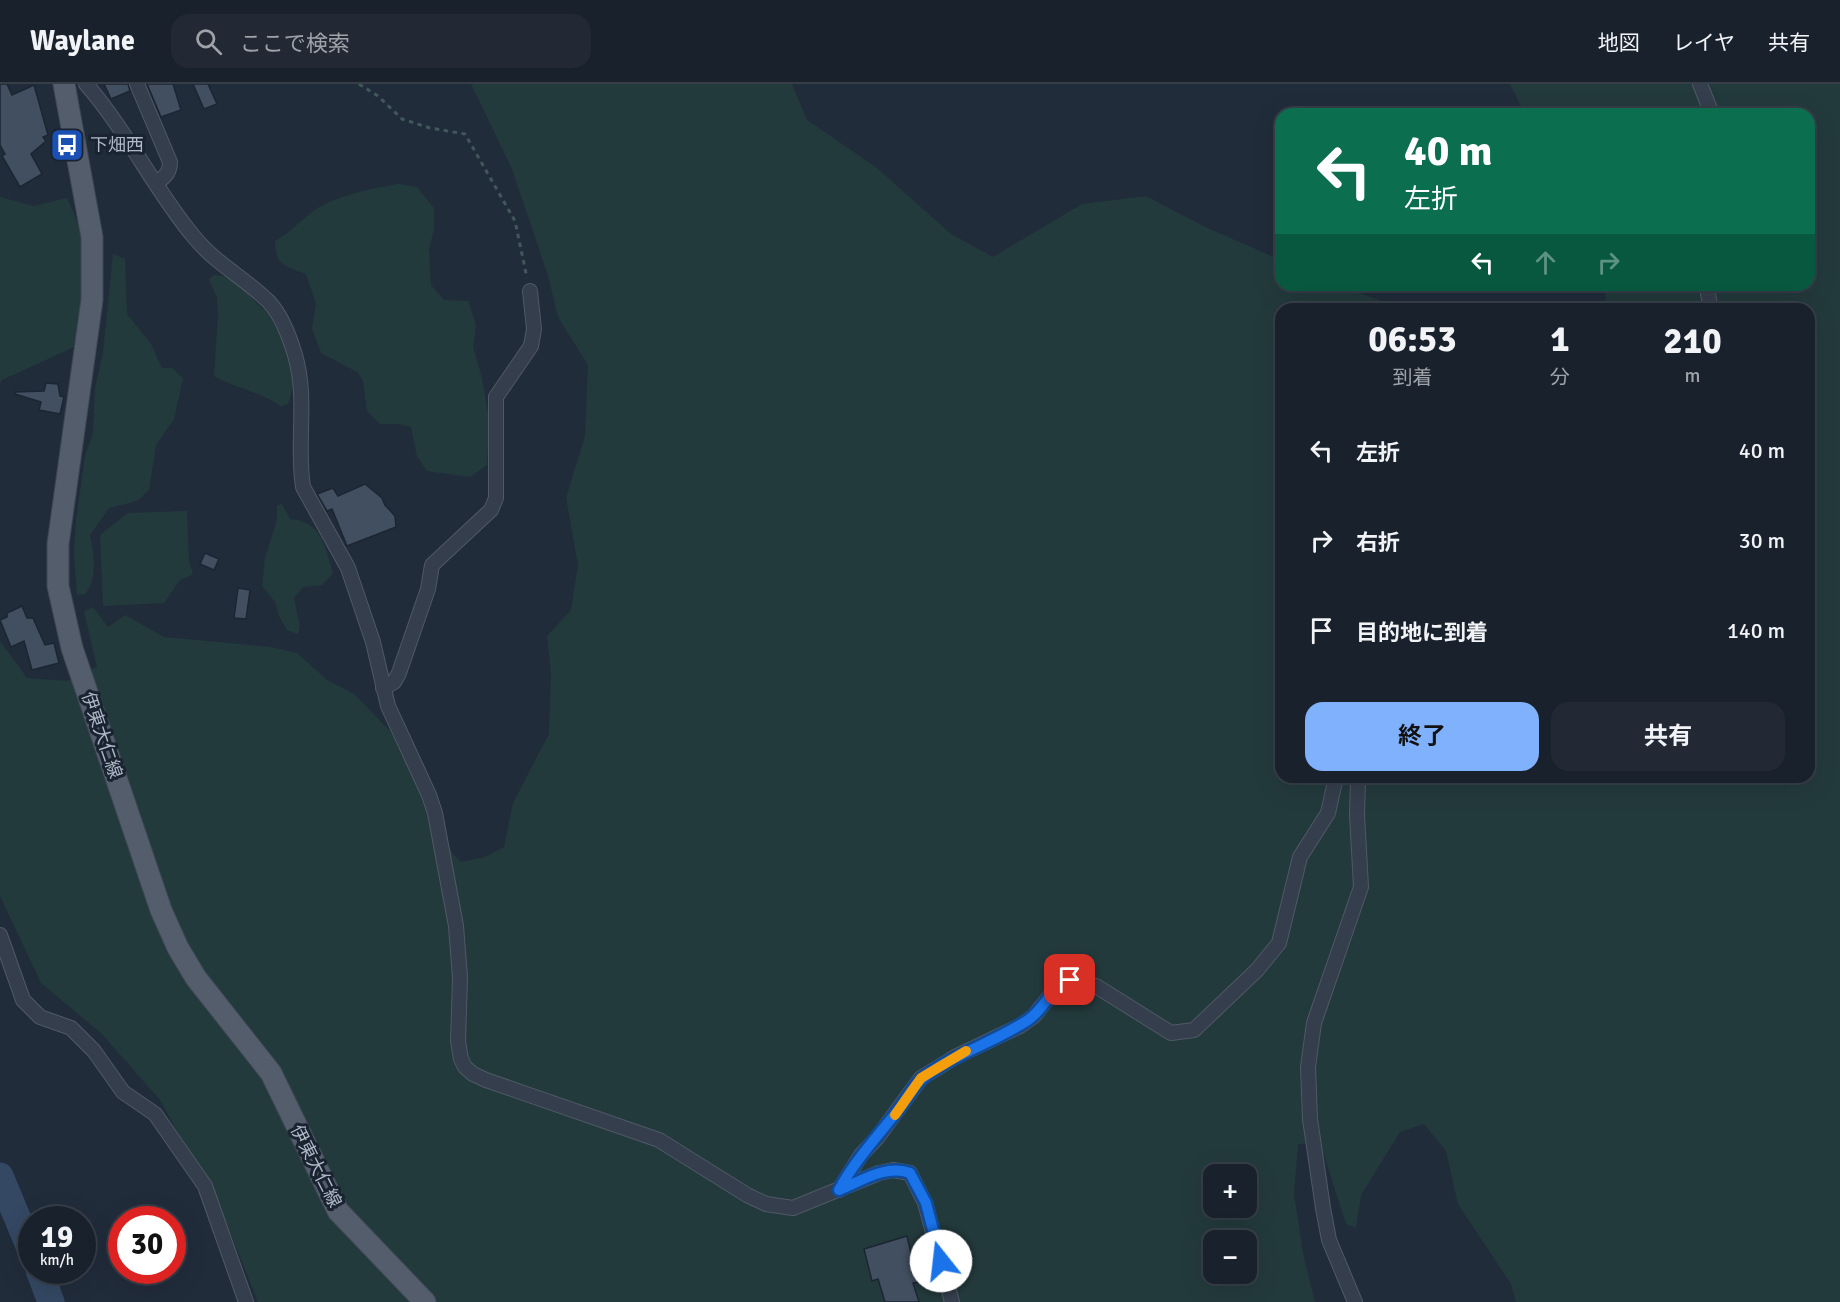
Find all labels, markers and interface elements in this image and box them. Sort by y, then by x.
search box [171,14,591,68]
text: Waylane [30,24,135,58]
icon: search [192,25,225,58]
text: ここで検索 [240,30,350,57]
text: 地図 [1598,30,1640,56]
text: レイヤ [1673,30,1735,56]
text: 共有 [1768,30,1810,56]
text: 40 m [1404,126,1493,177]
bus stop icon: 下畑西 [49,127,85,163]
icon: left [1305,132,1383,210]
place label: 下畑西 [90,134,144,156]
text: 左折 [1404,183,1458,216]
icon: left [1466,246,1499,279]
icon: ahead [1529,246,1562,279]
icon: right [1592,246,1625,279]
text: 06:53 [1368,317,1457,362]
text: 1 [1550,317,1570,362]
text: 210 [1663,319,1722,364]
text: m [1685,363,1700,388]
text: 到着 [1393,365,1433,390]
text: 分 [1550,365,1570,390]
icon: left [1305,434,1338,467]
text: 40 m [1739,437,1785,464]
text: 左折 [1356,439,1400,466]
icon: right [1305,524,1338,557]
text: 30 m [1739,527,1785,554]
text: 右折 [1356,529,1400,556]
icon: arrive [1305,614,1338,647]
text: 140 m [1727,617,1785,644]
text: 目的地に到着 [1356,619,1488,646]
street label: 伊東大仁線 [77,689,127,781]
button: 終了 [1305,702,1539,771]
button: 共有 [1551,702,1785,771]
pin [1044,954,1095,1005]
icon: arrive [1053,963,1086,996]
street label: 伊東大仁線 [286,1121,346,1211]
map controls [1203,1164,1257,1284]
button: + [1203,1164,1257,1218]
speed limit sign: 30 [108,1206,186,1284]
text: 19 [41,1219,73,1256]
position arrow [909,1229,973,1293]
button: − [1203,1230,1257,1284]
text: km/h [40,1251,74,1269]

